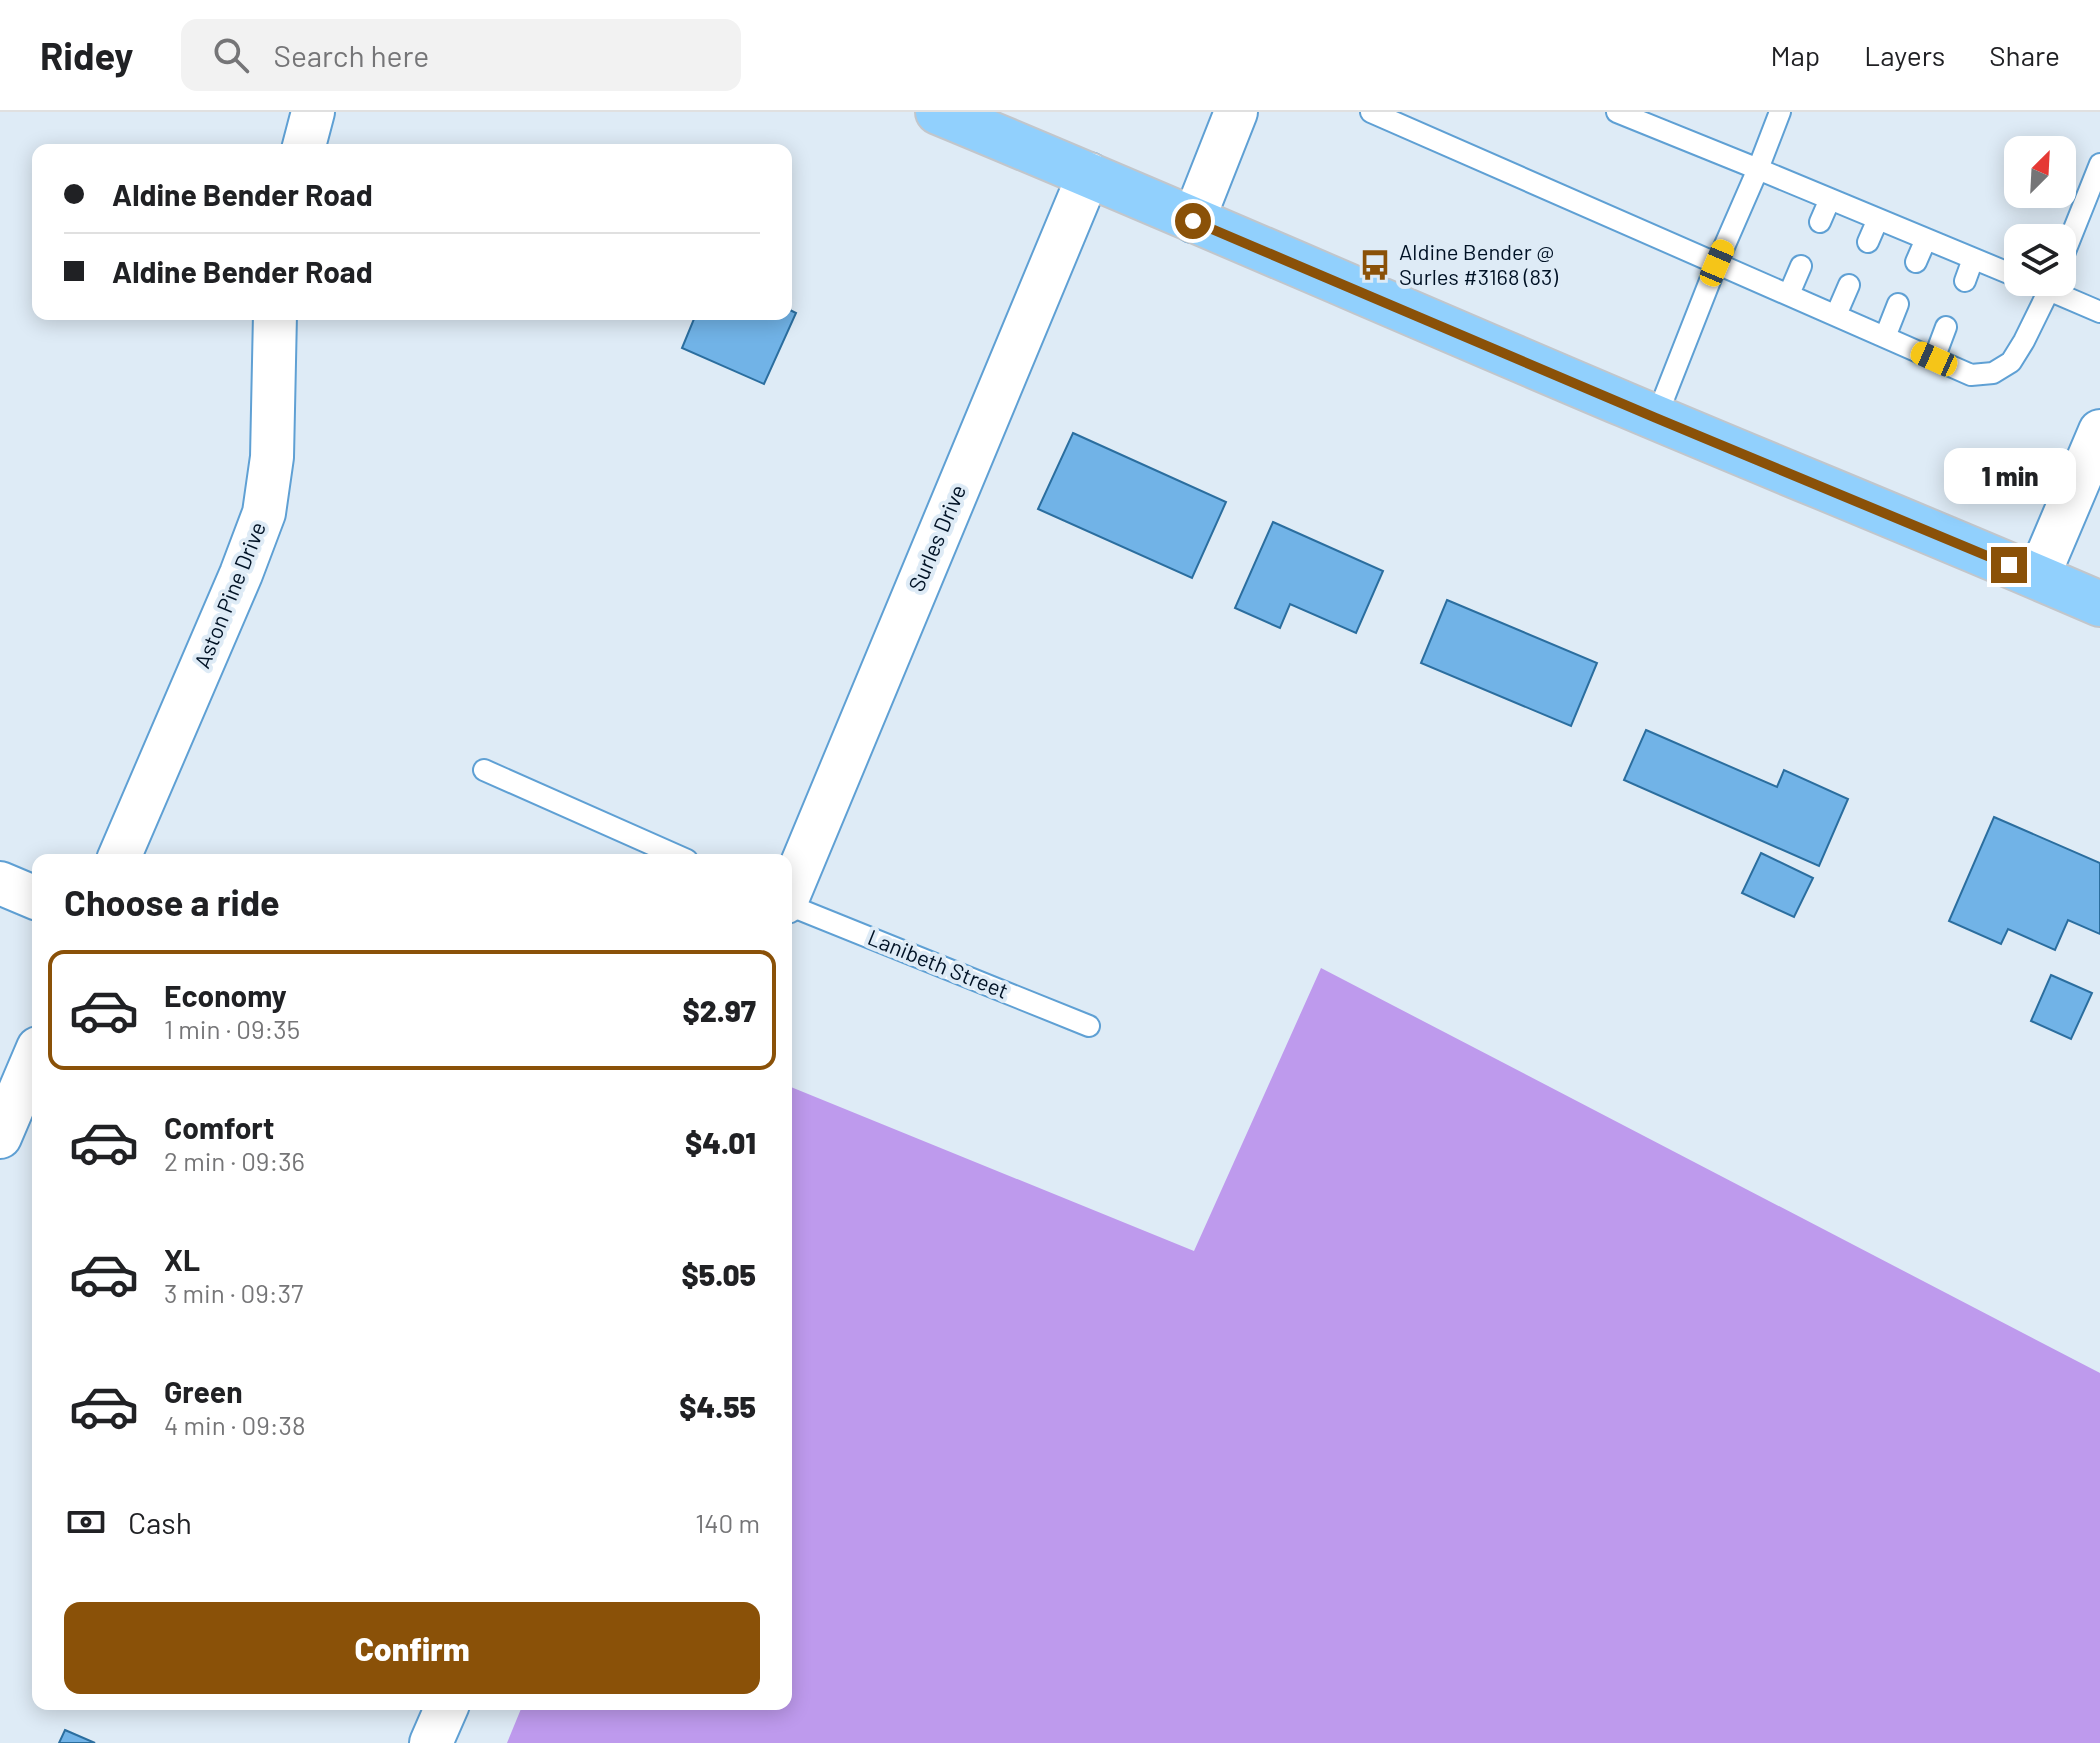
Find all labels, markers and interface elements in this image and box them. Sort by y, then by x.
search box [181,19,741,91]
text: Ridey [40,32,133,78]
icon: search [209,33,253,77]
text: Search here [273,37,429,73]
text: Map [1770,38,1820,72]
text: Layers [1864,38,1945,72]
text: Share [1989,38,2060,72]
north arrow [2004,136,2076,208]
map controls [2004,136,2076,296]
text: Aldine Bender Road [112,176,373,212]
route start [1175,203,1211,239]
button: layers [2004,224,2076,296]
car [1697,236,1737,290]
place label: Aldine Bender @ Surles #3168 (83) [1399,238,1558,289]
bus stop icon: Aldine Bender @ Surles #3168 (83) [1358,248,1392,282]
text: Aldine Bender Road [112,253,373,289]
car [1907,338,1961,380]
callout: 1 min [1943,449,2075,505]
text: 1 min [1981,460,2039,491]
street label: Surles Drive [902,480,970,595]
street label: Aston Pine Drive [188,518,270,672]
route end [1991,547,2027,583]
text: Choose a ride [64,880,280,923]
street label: Lanibeth Street [864,923,1012,1003]
icon: car [68,974,140,1046]
text: Economy [164,977,287,1013]
text: $2.97 [683,992,756,1028]
text: 1 min · 09:35 [164,1013,300,1044]
icon: car [68,1106,140,1178]
text: Comfort [164,1109,274,1145]
text: $4.01 [685,1124,756,1160]
text: 2 min · 09:36 [164,1145,305,1176]
icon: car [68,1238,140,1310]
text: XL [164,1241,200,1277]
text: $5.05 [681,1256,756,1292]
text: 3 min · 09:37 [164,1277,303,1308]
icon: car [68,1370,140,1442]
text: Green [164,1373,243,1409]
text: $4.55 [679,1388,756,1424]
text: 4 min · 09:38 [164,1409,306,1440]
icon: cash [64,1500,108,1544]
text: Cash [128,1504,192,1540]
text: 140 m [695,1507,760,1538]
button: Confirm [64,1602,760,1694]

